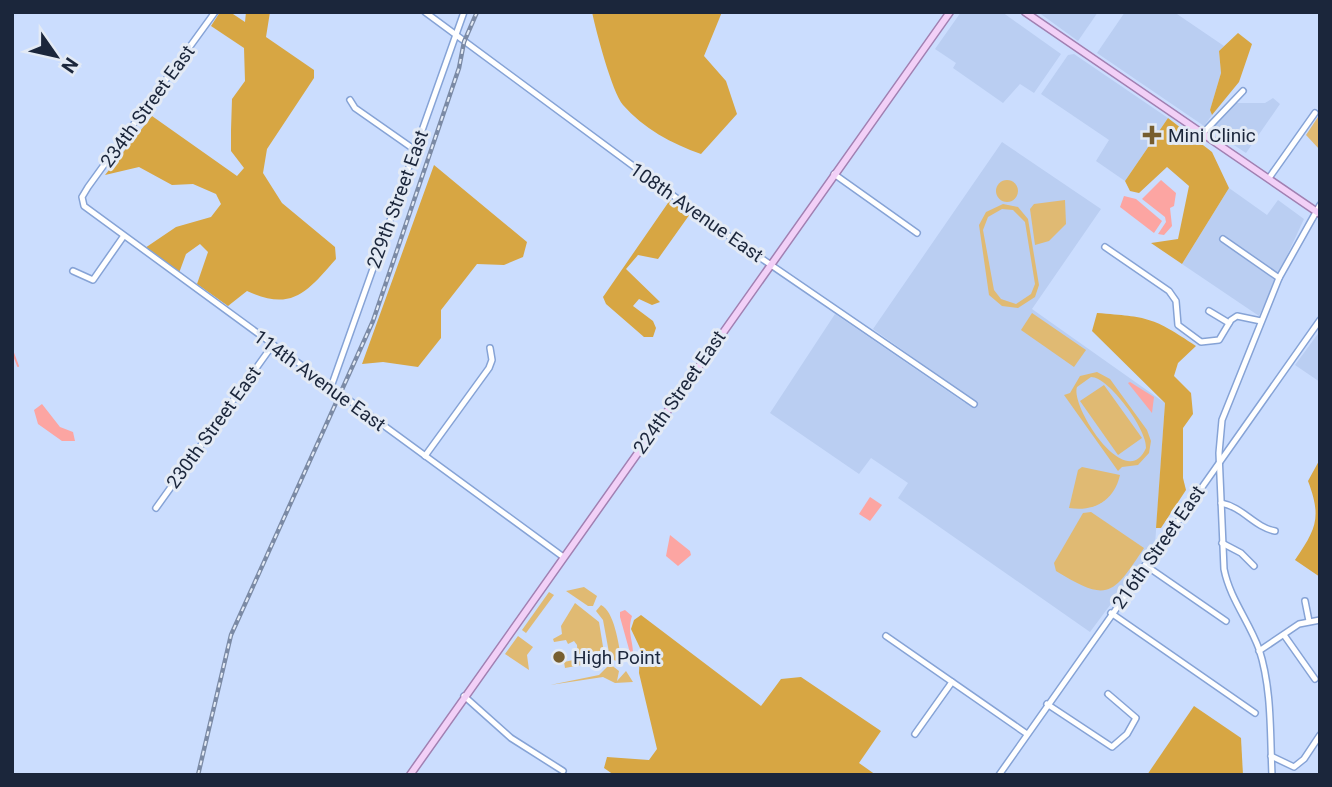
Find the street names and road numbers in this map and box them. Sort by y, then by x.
street label: 234th Street East [95,41,199,172]
street label: 229th Street East [362,127,433,271]
street label: 108th Avenue East [626,158,768,267]
street label: 114th Avenue East [249,325,390,436]
street label: 224th Street East [628,326,731,458]
street label: 230th Street East [161,362,265,493]
street label: 216th Street East [1107,481,1210,613]

